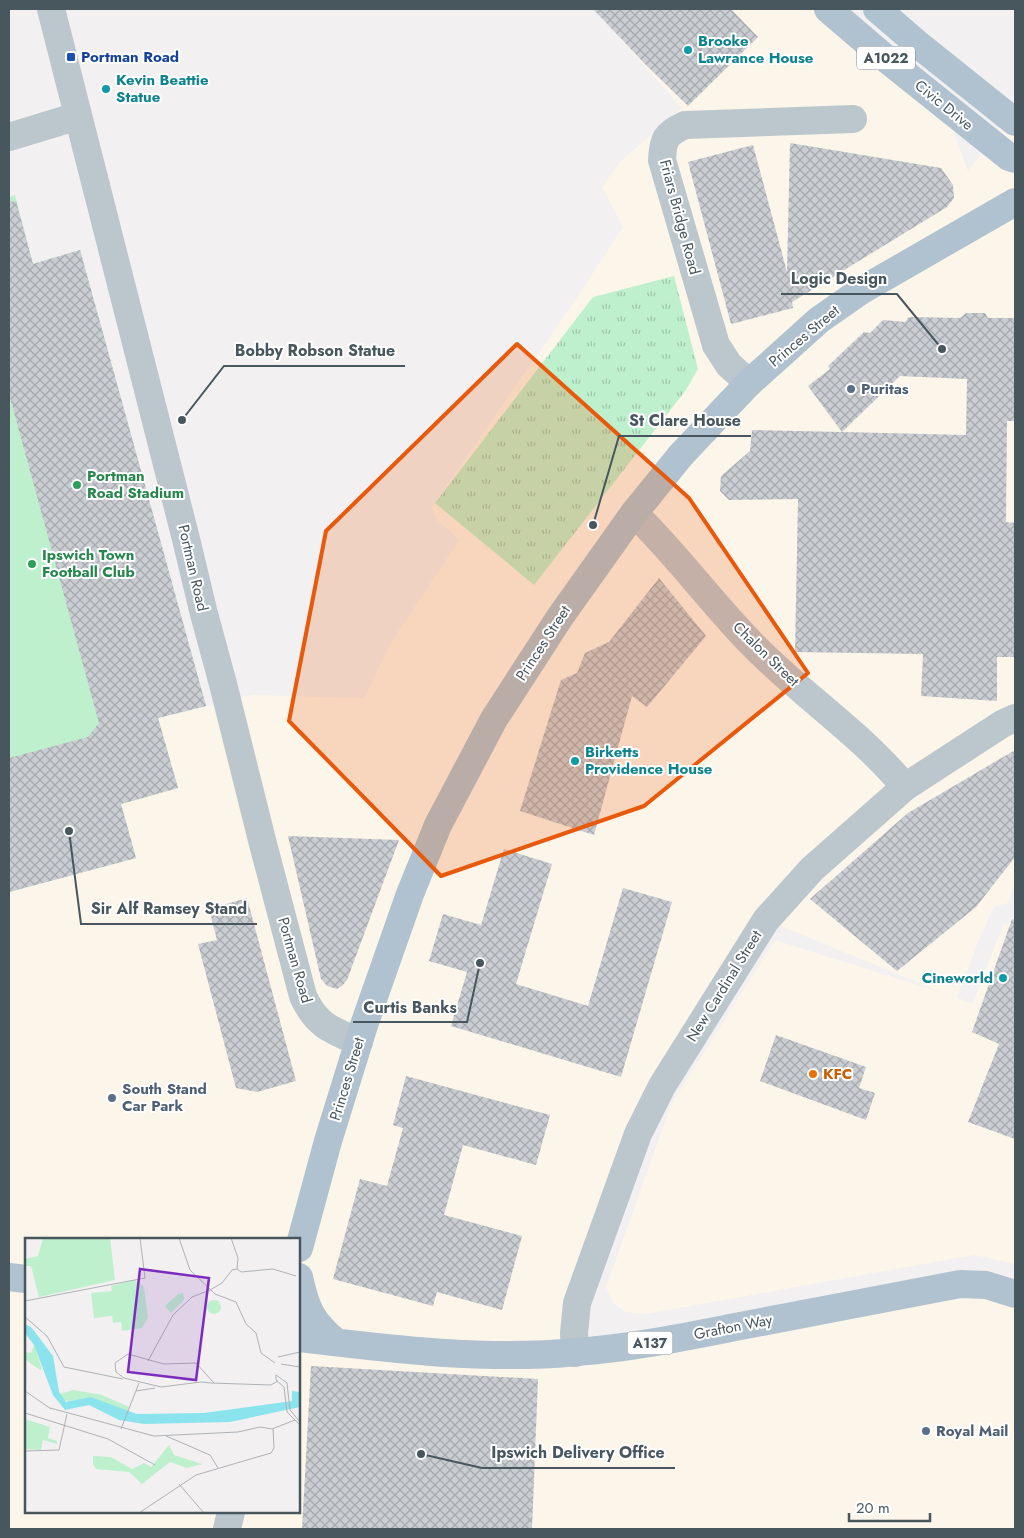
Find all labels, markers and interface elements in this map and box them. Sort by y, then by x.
place label: Brooke Lawrance House [698,30,814,69]
marker: Brooke Lawrance House [682,44,694,56]
place label: Portman Road [81,46,179,68]
road number: A1022 [857,46,915,70]
marker: Portman Road [65,51,77,63]
place label: Kevin Beattie Statue [116,69,209,108]
street label: Civic Drive [910,75,978,136]
marker: Kevin Beattie Statue [100,83,112,95]
street label: Friars Bridge Road [654,157,706,277]
callout: Logic Design [781,263,897,294]
text: Logic Design [791,267,887,290]
street label: Princes Street [764,300,844,372]
callout: Bobby Robson Statue [224,335,405,366]
text: Bobby Robson Statue [235,339,395,362]
place label: Puritas [861,378,909,400]
marker: Puritas [845,383,857,395]
callout: St Clare House [619,405,751,436]
text: St Clare House [629,409,741,432]
place label: Portman Road Stadium [87,465,184,504]
marker: Portman Road Stadium [71,479,83,491]
street label: Portman Road [172,522,214,614]
place label: Ipswich Town Football Club [42,544,135,583]
marker: Ipswich Town Football Club [26,558,38,570]
street label: Princes Street [510,601,576,685]
street label: Chalon Street [728,617,805,692]
place label: Birketts Providence House [585,741,713,780]
marker: Birketts Providence House [569,755,581,767]
callout: Sir Alf Ramsey Stand [81,893,257,924]
text: Sir Alf Ramsey Stand [91,897,247,920]
street label: Portman Road [272,914,318,1006]
street label: New Cardinal Street [681,926,767,1046]
place label: Cineworld [922,967,993,989]
marker: Cineworld [997,972,1009,984]
callout: Curtis Banks [353,991,467,1022]
text: Curtis Banks [363,996,457,1019]
street label: Princes Street [324,1034,370,1123]
place label: KFC [823,1063,852,1085]
marker: KFC [807,1068,819,1080]
place label: South Stand Car Park [122,1078,207,1117]
marker: South Stand Car Park [106,1092,118,1104]
inset map [25,1238,300,1513]
street label: Grafton Way [692,1309,775,1345]
road number: A137 [628,1332,672,1355]
place label: Royal Mail [936,1420,1008,1442]
marker: Royal Mail [920,1425,932,1437]
callout: Ipswich Delivery Office [482,1437,675,1468]
text: Ipswich Delivery Office [491,1441,665,1464]
scale bar [849,1490,930,1522]
text: 20 m [856,1497,890,1519]

